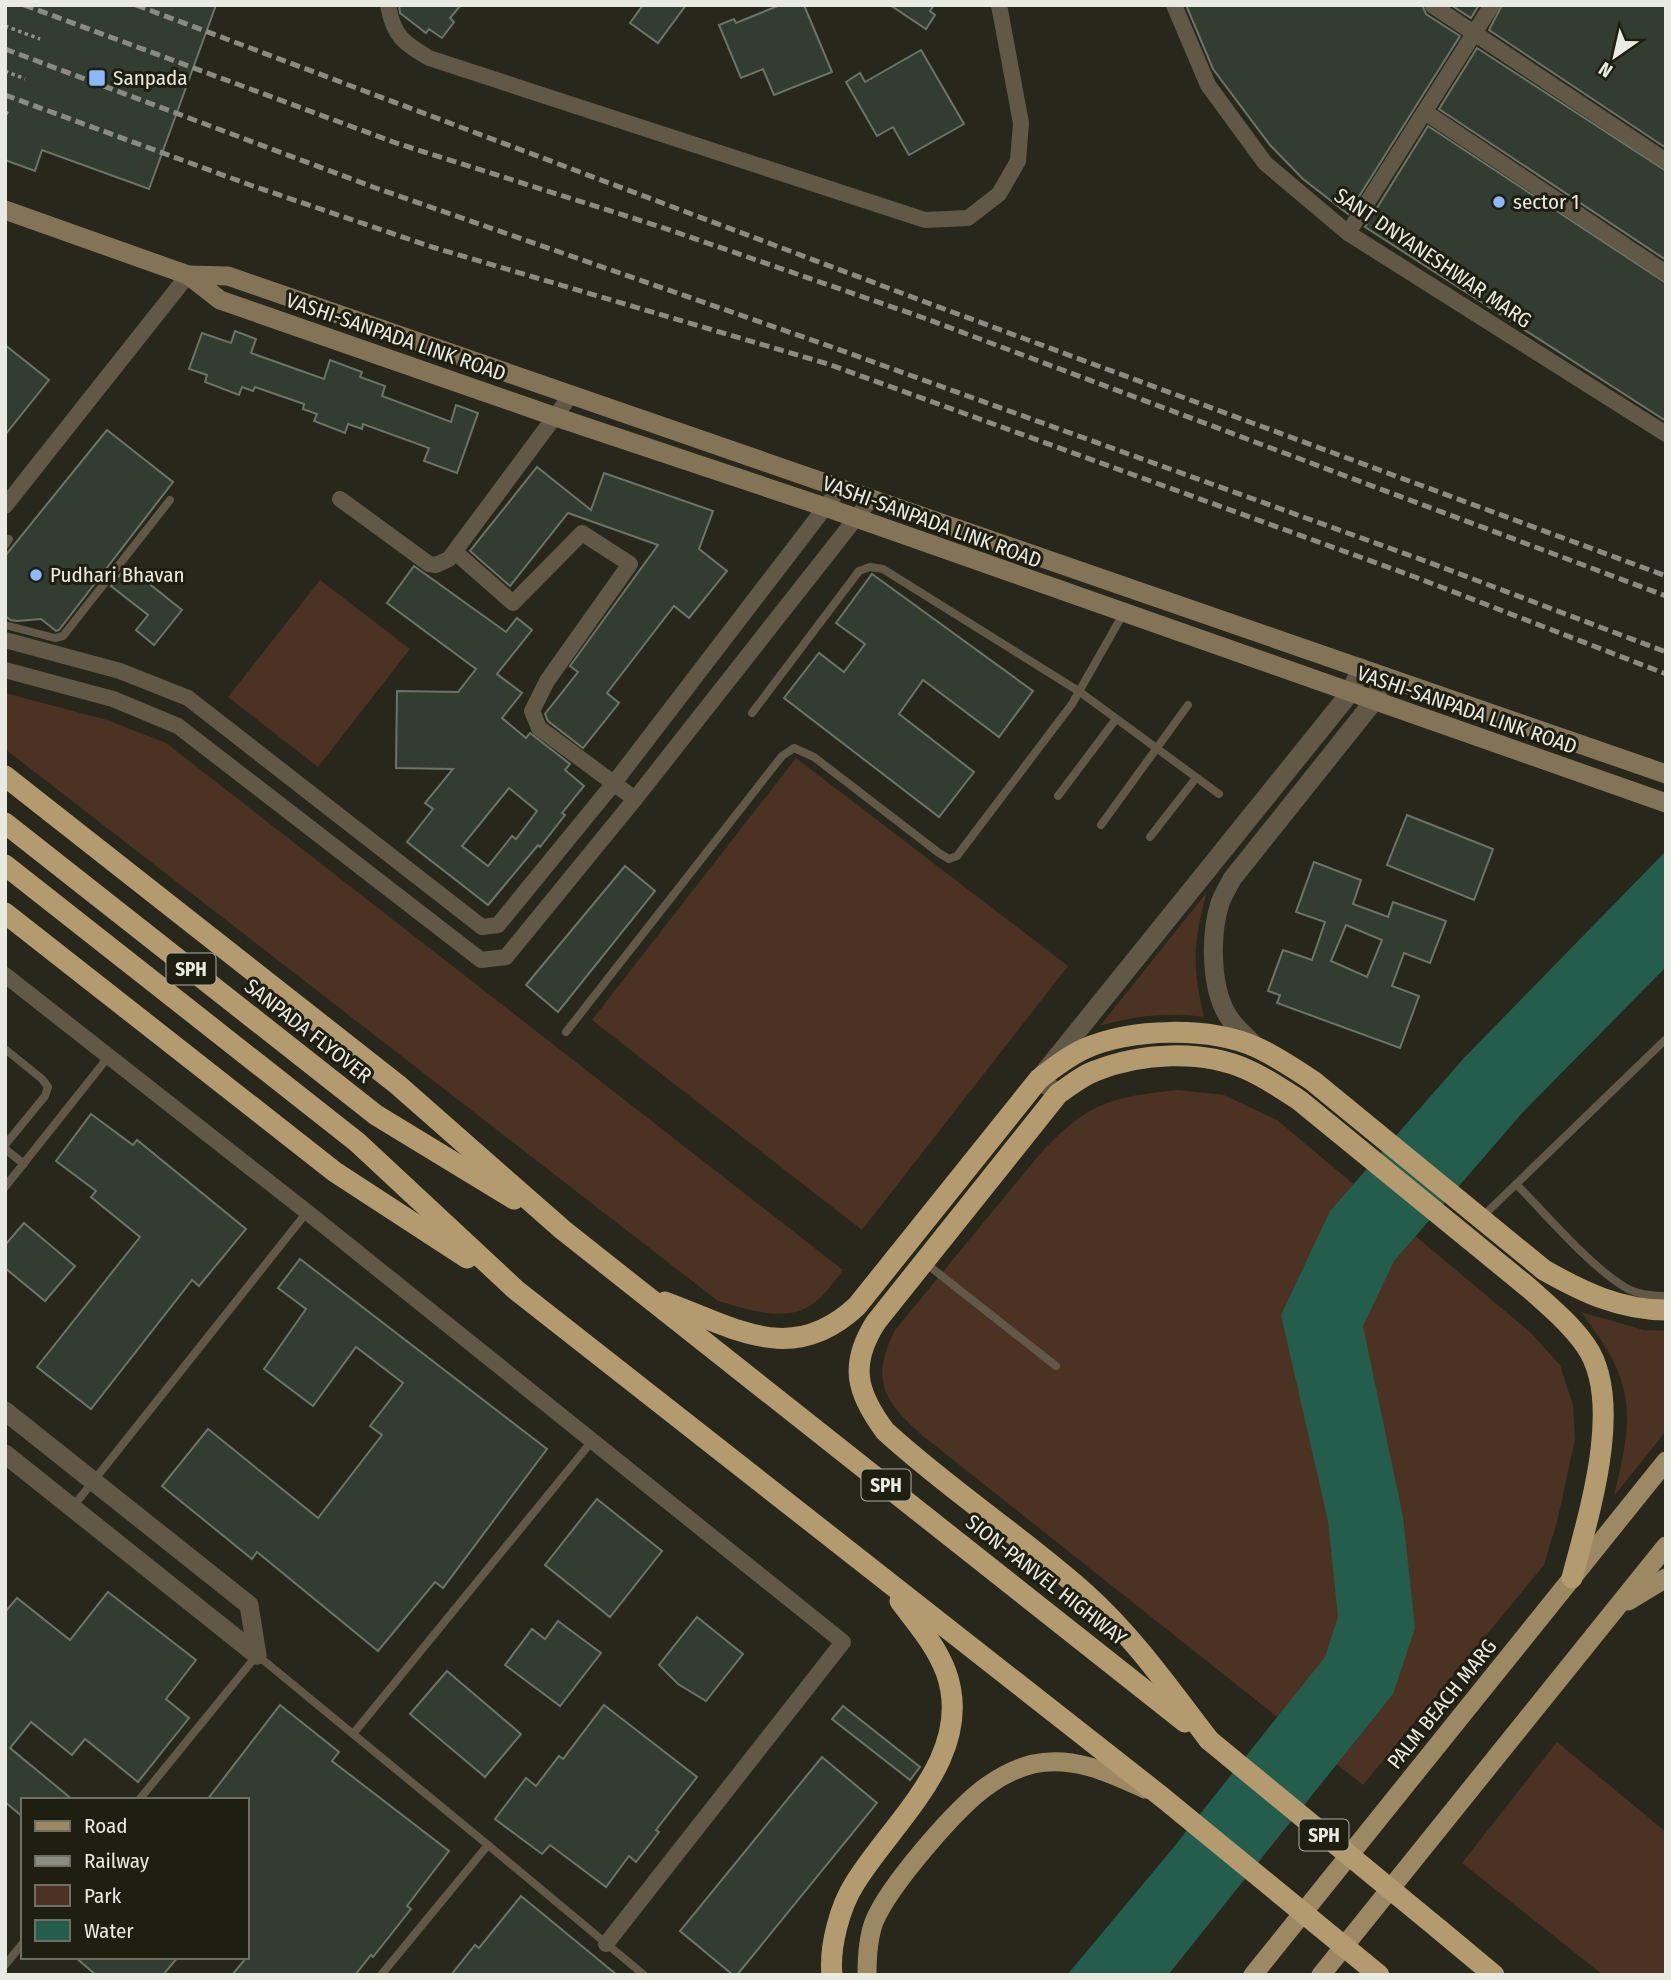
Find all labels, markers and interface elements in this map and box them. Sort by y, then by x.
north arrow [1580,21,1650,91]
text: N [1595,57,1617,82]
place label: Sanpada [113,65,188,91]
marker: Sanpada [87,68,107,88]
street label: SANT DNYANESHWAR MARG [1330,182,1536,334]
place label: sector 1 [1513,189,1579,215]
marker: sector 1 [1491,194,1507,210]
street label: VASHI-SANPADA LINK ROAD [283,287,509,387]
street label: VASHI-SANPADA LINK ROAD [819,470,1045,574]
place label: Pudhari Bhavan [50,562,185,588]
marker: Pudhari Bhavan [28,567,44,583]
street label: VASHI-SANPADA LINK ROAD [1354,660,1580,760]
road number: SPH [166,953,216,984]
street label: SANPADA FLYOVER [239,973,377,1089]
road number: SPH [862,1470,910,1500]
street label: SION-PANVEL HIGHWAY [960,1509,1132,1651]
street label: PALM BEACH MARG [1382,1634,1502,1774]
legend [21,1798,248,1959]
text: Road [84,1813,128,1839]
road number: SPH [1300,1820,1348,1851]
text: Railway [84,1848,150,1874]
text: Park [84,1883,122,1909]
text: Water [84,1918,134,1944]

